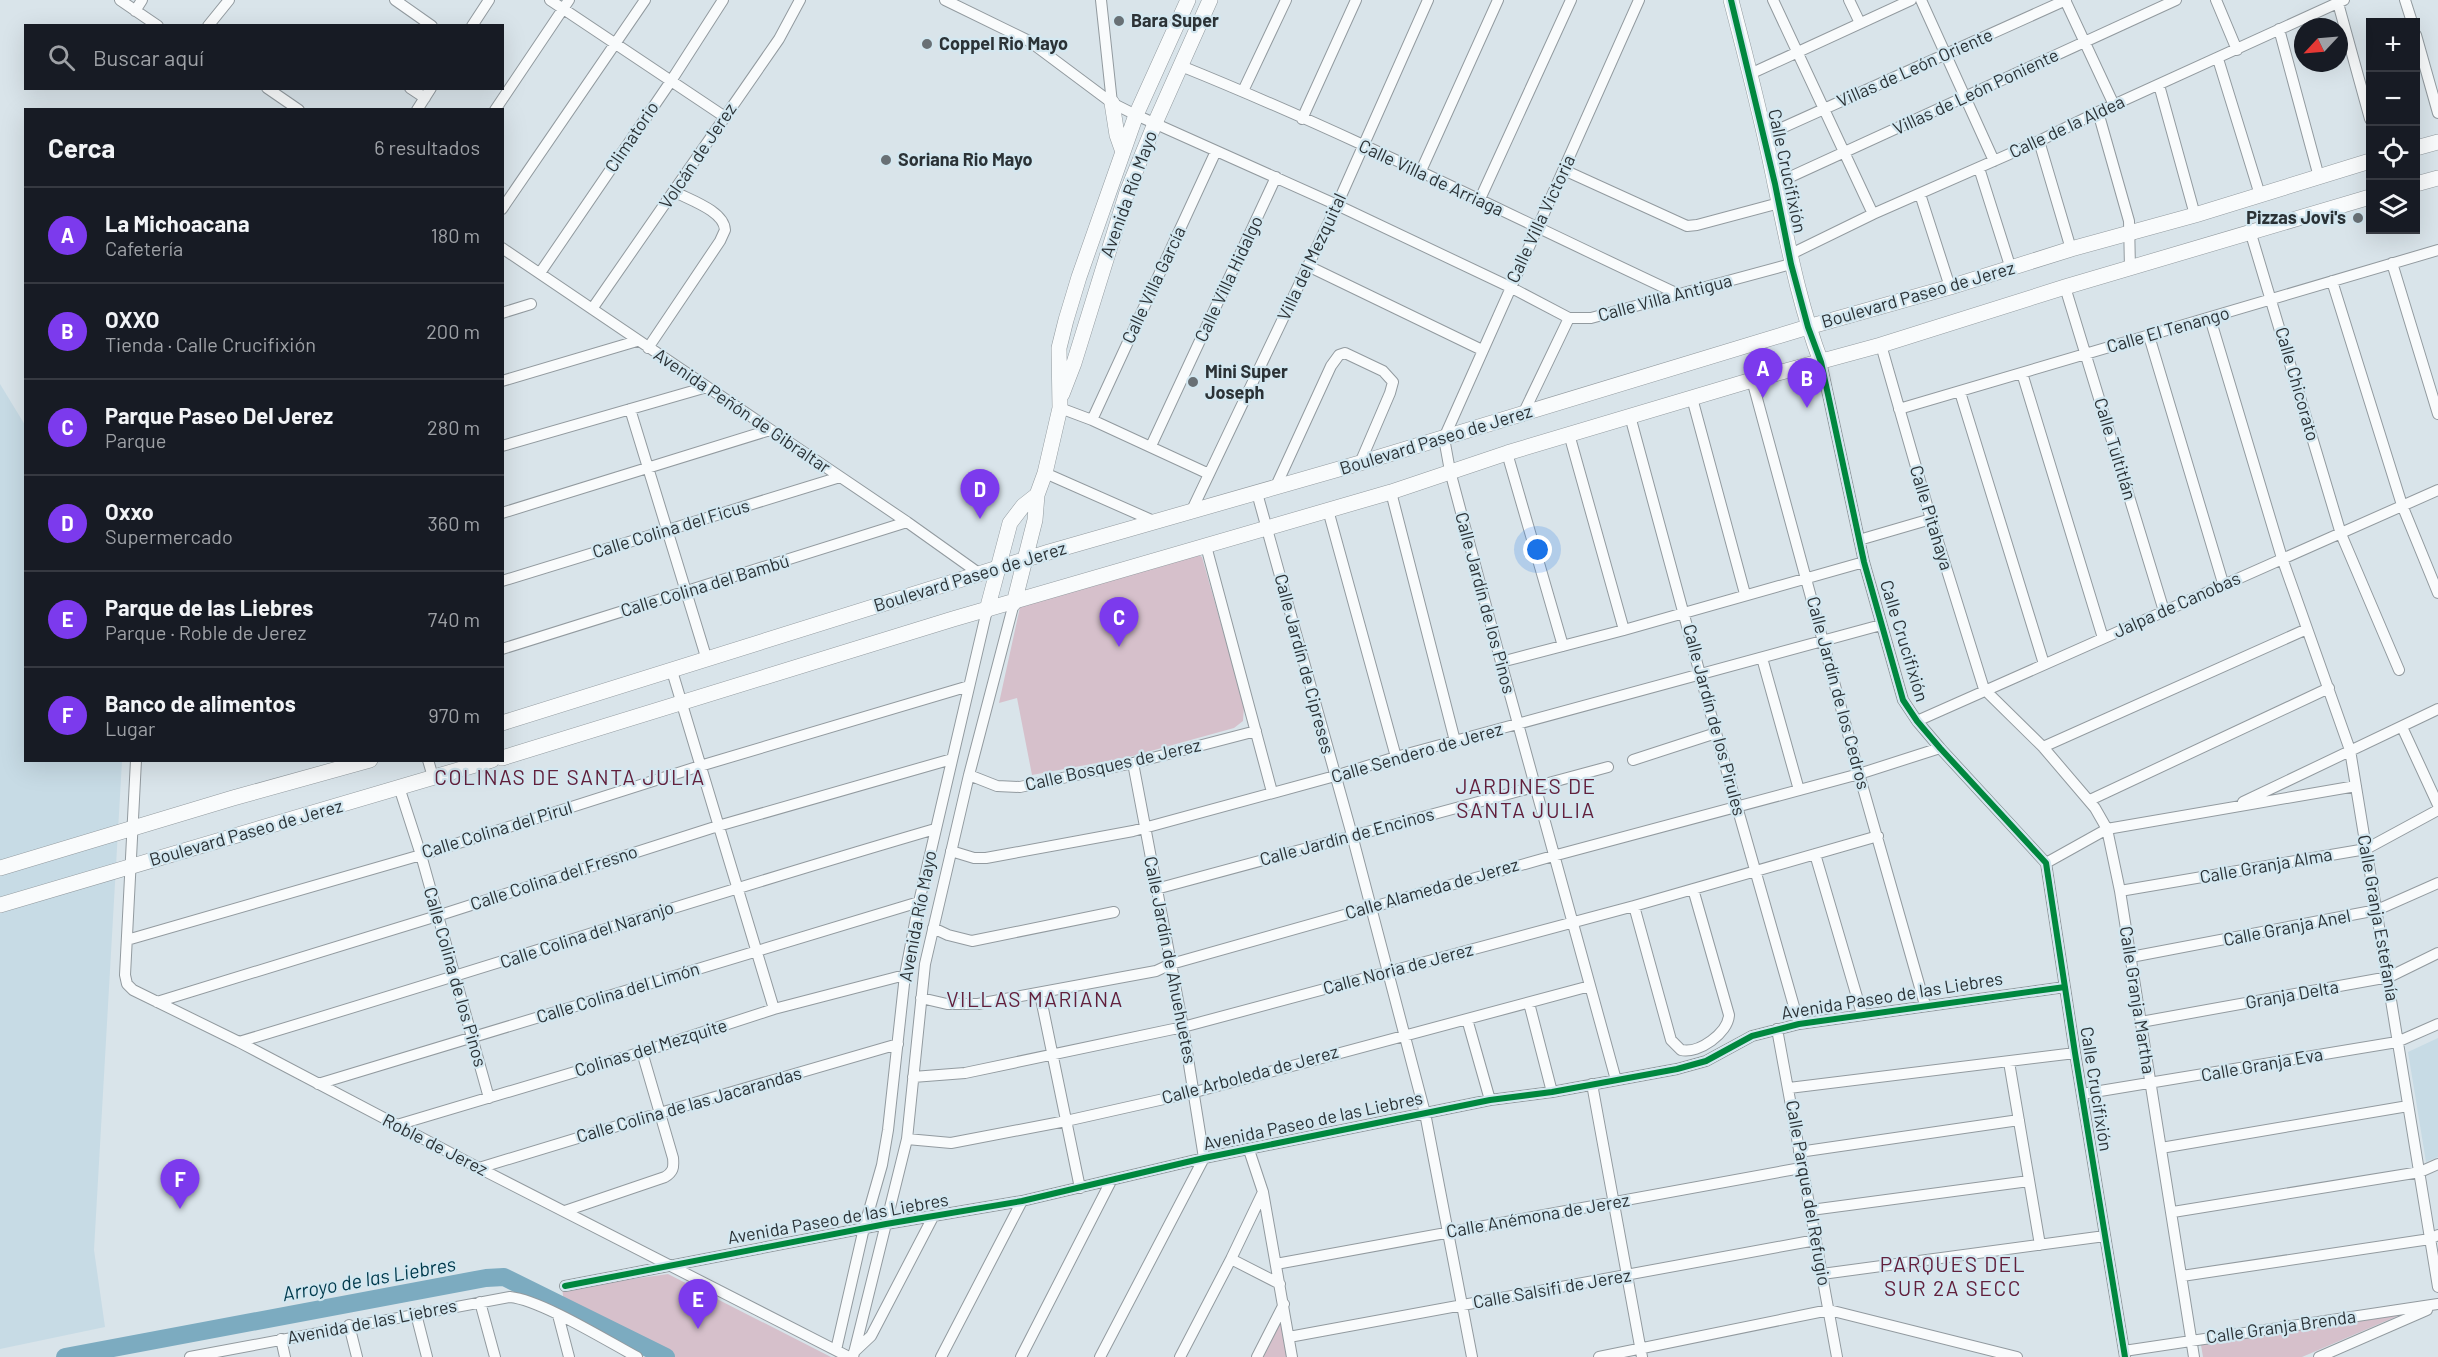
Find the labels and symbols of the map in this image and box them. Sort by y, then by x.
place label: Bara Super [1131,9,1219,31]
marker: Bara Super [1112,14,1126,28]
north arrow [2294,18,2348,72]
street label: Villas de León Oriente [1833,23,1996,111]
place label: Coppel Rio Mayo [939,32,1068,54]
marker: Coppel Rio Mayo [920,37,934,51]
street label: Villas de León Poniente [1889,43,2062,139]
street label: Calle de la Aldea [2005,90,2128,162]
street label: Climatorio [599,97,663,176]
street label: Volcán de Jerez [654,98,741,212]
street label: Calle Crucifixión [1764,107,1812,235]
street label: Avenida Río Mayo [1095,127,1161,260]
street label: Calle Villa de Arriaga [1355,134,1507,220]
place label: Soriana Rio Mayo [898,148,1033,170]
street label: Calle Villa Victoria [1501,151,1579,286]
marker: Soriana Rio Mayo [879,153,893,167]
street label: Villa del Mezquital [1272,189,1350,324]
place label: Pizzas Jovi's [2246,206,2346,228]
marker: Pizzas Jovi's [2351,211,2365,225]
street label: Calle Villa Hidalgo [1189,212,1267,345]
street label: Calle Villa García [1116,223,1190,347]
street label: Boulevard Paseo de Jerez [1818,256,2017,332]
street label: Calle Villa Antigua [1595,269,1734,326]
street label: Calle El Tenango [2104,301,2232,357]
street label: Calle Chicorato [2271,324,2325,443]
street label: Avenida Peñón de Gibraltar [650,343,835,478]
pin: A [1744,348,1782,398]
pin: B [1788,358,1826,408]
place label: Mini Super Joseph [1205,360,1288,403]
marker: Mini Super Joseph [1186,375,1200,389]
street label: Calle Tultitlán [2090,395,2142,502]
street label: Boulevard Paseo de Jerez [1337,399,1535,479]
street label: Calle Pitahaya [1906,463,1958,573]
pin: D [960,470,1000,519]
street label: Calle Colina del Ficus [590,494,752,562]
street label: Calle Jardín de los Pinos [1451,510,1521,696]
your location [1523,535,1552,564]
street label: Boulevard Paseo de Jerez [871,536,1069,616]
street label: Calle Colina del Bambú [618,549,792,621]
street label: Jalpa de Canobas [2110,566,2243,642]
street label: Calle Jardín de Cipreses [1270,571,1340,756]
street label: Calle Crucifixión [1876,577,1934,704]
street label: Calle Jardín de los Cedros [1803,594,1875,792]
pin: C [1100,598,1138,647]
street label: Calle Jardín de los Pirules [1679,622,1751,818]
street label: Calle Sendero de Jerez [1328,717,1505,787]
street label: Calle Bosques de Jerez [1023,733,1203,795]
district label: COLINAS DE SANTA JULIA [434,764,706,789]
district label: JARDINES DE SANTA JULIA [1455,773,1597,822]
street label: Boulevard Paseo de Jerez [146,794,345,870]
street label: Calle Colina del Pirul [419,796,575,862]
street label: Calle Jardín de Encinos [1257,802,1436,870]
street label: Calle Granja Estefanía [2354,833,2404,1003]
street label: Calle Colina del Fresno [467,840,640,914]
street label: Calle Granja Alma [2198,843,2334,888]
street label: Avenida Río Mayo [894,848,941,983]
street label: Calle Alameda de Jerez [1342,853,1521,923]
street label: Calle Jardín de Ahuehuetes [1140,854,1202,1065]
street label: Calle Colina de los Pinos [420,884,492,1069]
street label: Calle Colina del Naranjo [497,896,676,973]
street label: Calle Granja Anel [2221,904,2352,950]
street label: Calle Granja Martha [2115,924,2161,1075]
street label: Calle Noria de Jerez [1320,937,1475,999]
street label: Calle Colina del Limón [533,957,702,1027]
street label: Avenida Paseo de las Liebres [1779,967,2004,1023]
street label: Granja Delta [2243,975,2340,1013]
district label: VILLAS MARIANA [946,986,1124,1011]
street label: Colinas del Mezquite [572,1013,730,1081]
street label: Calle Crucifixión [2076,1025,2118,1153]
street label: Calle Arboleda de Jerez [1159,1040,1340,1108]
street label: Calle Granja Eva [2199,1042,2325,1086]
street label: Calle Colina de las Jacarandas [574,1061,804,1147]
street label: Avenida Paseo de las Liebres [1201,1086,1425,1154]
street label: Calle Parque del Refugio [1782,1098,1836,1287]
street label: Roble de Jerez [379,1108,492,1180]
pin: F [160,1160,200,1209]
street label: Avenida Paseo de las Liebres [726,1188,950,1248]
street label: Calle Anémona de Jerez [1444,1188,1631,1242]
water label: Arroyo de las Liebres [280,1251,457,1305]
district label: PARQUES DEL SUR 2A SECC [1880,1251,2026,1300]
street label: Calle Salsifi de Jerez [1471,1263,1633,1313]
pin: E [678,1280,718,1329]
street label: Avenida de las Liebres [285,1294,459,1348]
street label: Calle Granja Brenda [2205,1305,2357,1347]

